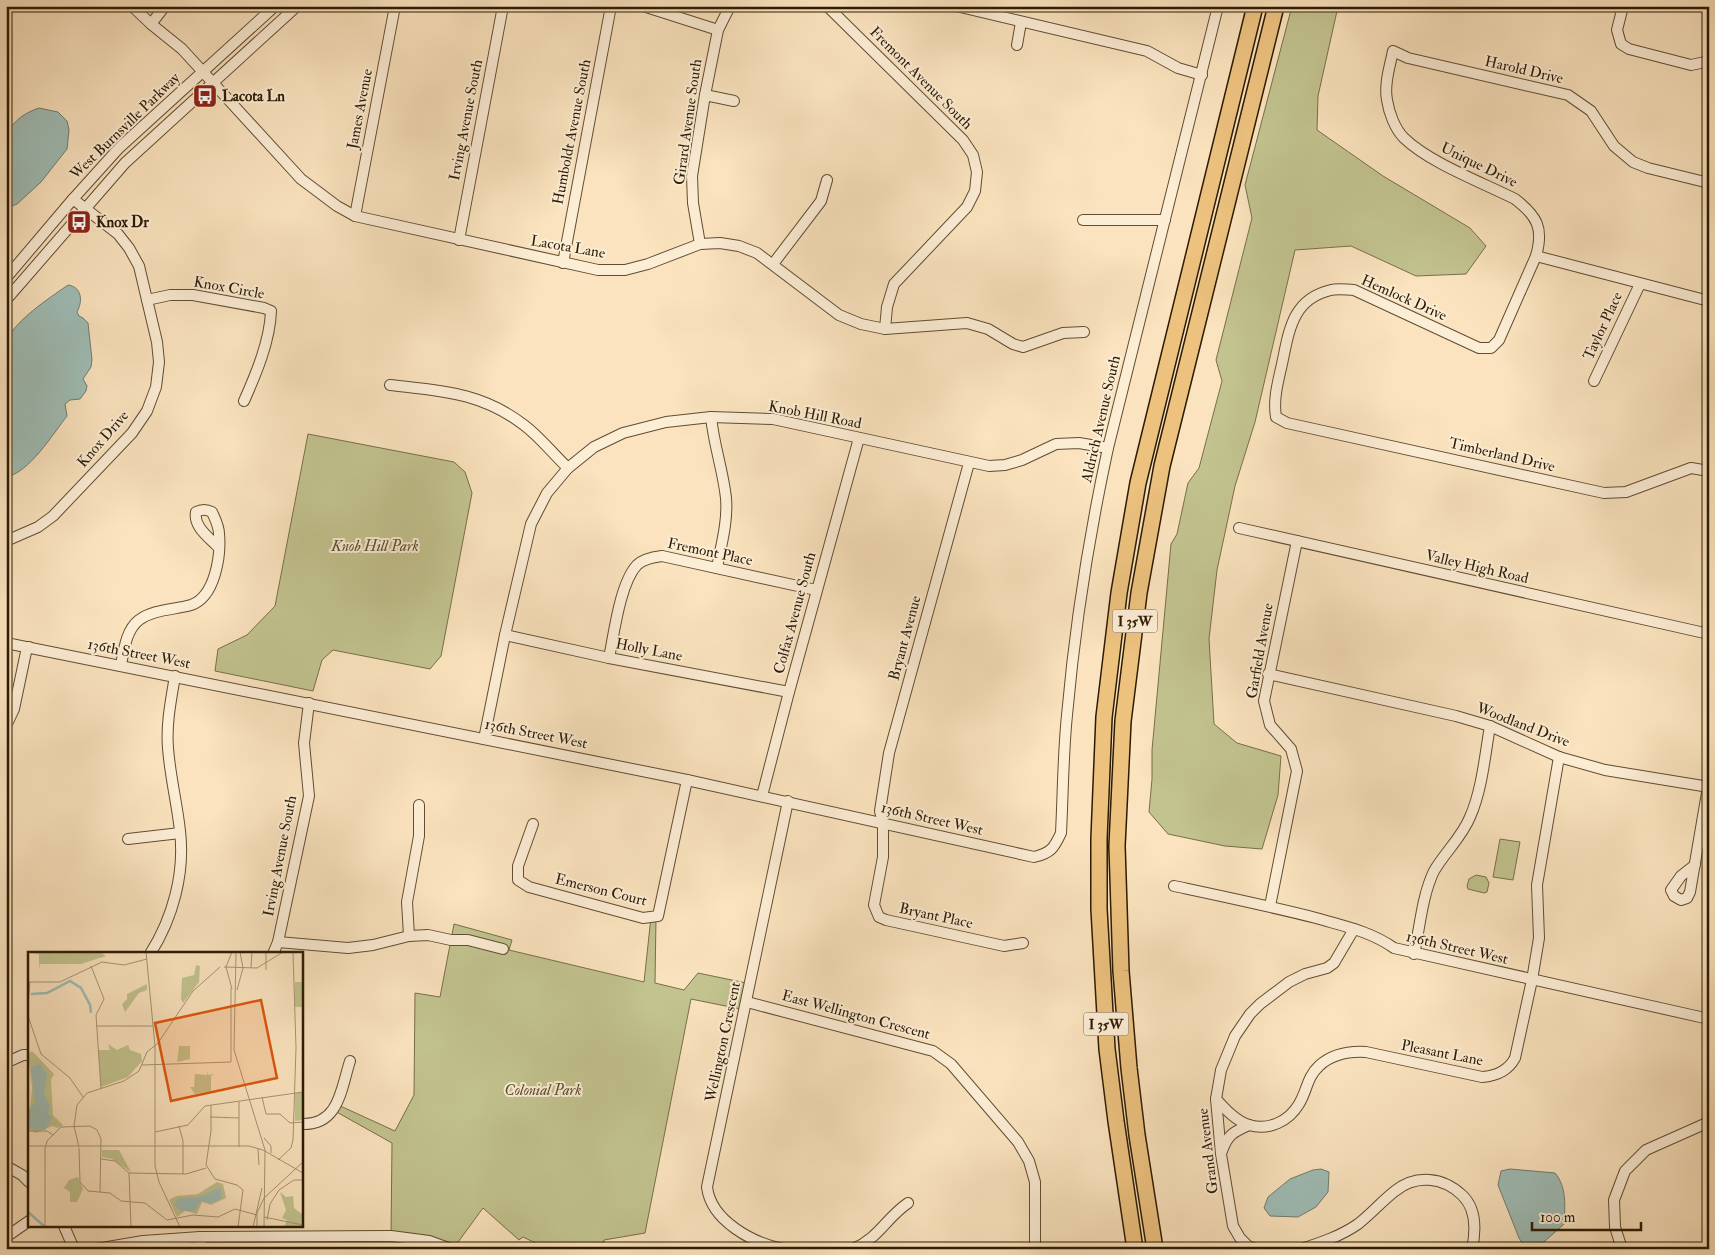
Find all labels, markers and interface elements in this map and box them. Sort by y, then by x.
street label: Fremont Avenue South [866,23,977,134]
street label: Harold Drive [1483,52,1565,88]
street label: Irving Avenue South [445,58,487,182]
street label: Humboldt Avenue South [549,58,595,206]
street label: Girard Avenue South [670,58,706,186]
street label: James Avenue [343,67,378,152]
street label: West Burnsville Parkway [65,68,184,184]
bus stop icon: Lacota Ln [192,83,218,109]
place label: Lacota Ln [222,87,285,106]
street label: Unique Drive [1437,138,1521,192]
bus stop icon: Knox Dr [66,209,92,235]
place label: Knox Dr [96,213,149,232]
street label: Lacota Lane [529,231,607,263]
street label: Hemlock Drive [1358,271,1450,325]
street label: Knox Circle [192,272,266,304]
street label: Taylor Place [1579,289,1627,363]
street label: Aldrich Avenue South [1077,353,1125,485]
street label: Knob Hill Road [767,397,864,433]
street label: Knox Drive [73,407,133,471]
street label: Timberland Drive [1447,434,1557,476]
street label: Fremont Place [666,534,754,570]
park label: Knob Hill Park [330,537,419,556]
street label: Valley High Road [1424,546,1531,588]
street label: Colfax Avenue South [770,550,820,676]
street label: Bryant Avenue [885,593,925,683]
street label: Garfield Avenue [1242,602,1278,700]
road number: I 35W [1112,610,1158,632]
street label: Holly Lane [614,634,684,666]
street label: 136th Street West [86,635,192,673]
street label: Woodland Drive [1473,698,1572,751]
street label: 136th Street West [483,715,589,753]
street label: Irving Avenue South [259,794,301,918]
street label: 136th Street West [879,798,985,840]
street label: Emerson Court [553,869,649,911]
street label: Bryant Place [897,899,975,933]
street label: 136th Street West [1404,927,1510,969]
inset map [28,952,302,1228]
street label: Wellington Crescent [701,980,745,1105]
street label: East Wellington Crescent [780,986,932,1044]
road number: I 35W [1084,1012,1128,1036]
street label: Pleasant Lane [1399,1036,1485,1070]
park label: Colonial Park [505,1081,581,1100]
street label: Grand Avenue [1193,1107,1223,1195]
scale bar [1532,1200,1641,1232]
text: 100 m [1540,1208,1576,1227]

